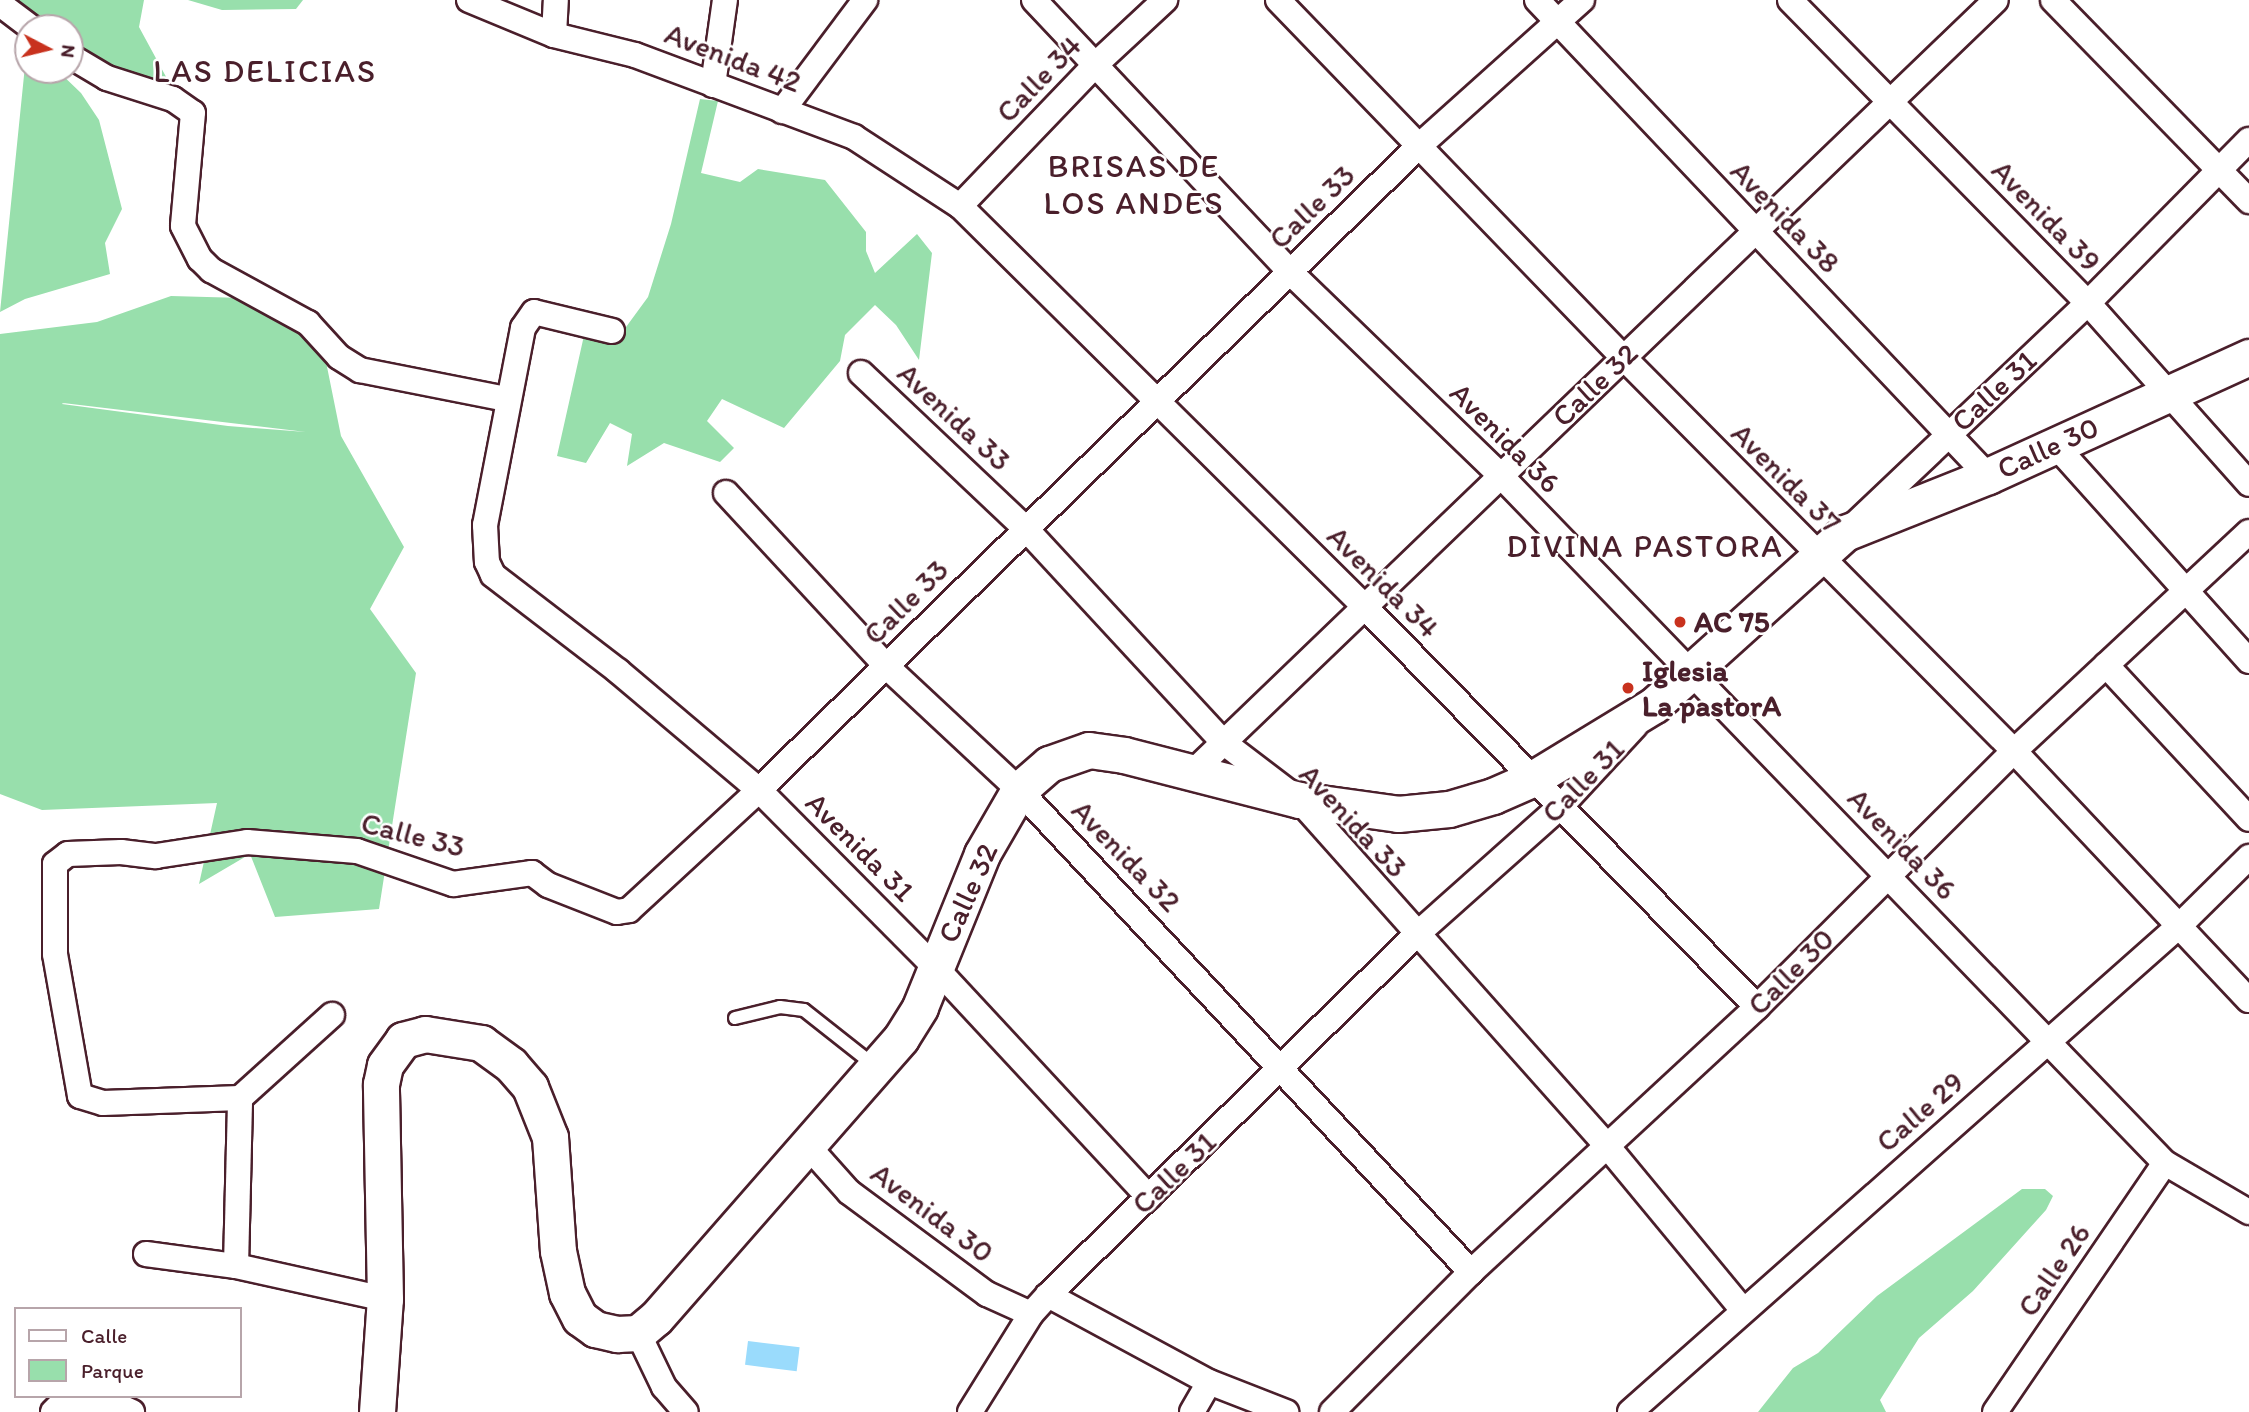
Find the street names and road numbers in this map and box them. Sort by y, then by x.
street label: Avenida 42 [660,16,806,100]
street label: Calle 34 [989,28,1089,130]
street label: Avenida 38 [1723,153,1847,281]
street label: Avenida 39 [1984,153,2108,279]
street label: Calle 33 [1262,157,1362,257]
street label: Calle 32 [1545,336,1645,434]
street label: Calle 31 [1944,343,2044,439]
street label: Avenida 33 [890,355,1018,479]
street label: Avenida 36 [1442,375,1568,501]
street label: Calle 30 [1992,409,2104,487]
street label: Avenida 37 [1724,416,1848,540]
street label: Avenida 34 [1319,518,1447,646]
street label: Calle 33 [856,552,956,652]
street label: Calle 31 [1534,731,1632,831]
street label: Avenida 33 [1291,757,1415,885]
street label: Avenida 36 [1840,781,1964,907]
street label: Avenida 31 [798,785,922,909]
street label: Avenida 32 [1064,793,1188,919]
street label: Calle 33 [357,805,469,865]
street label: Calle 32 [930,838,1006,948]
street label: Calle 30 [1740,921,1842,1023]
street label: Calle 29 [1869,1064,1971,1160]
street label: Calle 31 [1124,1124,1224,1222]
street label: Avenida 30 [864,1155,1000,1271]
street label: Calle 26 [2010,1217,2098,1323]

